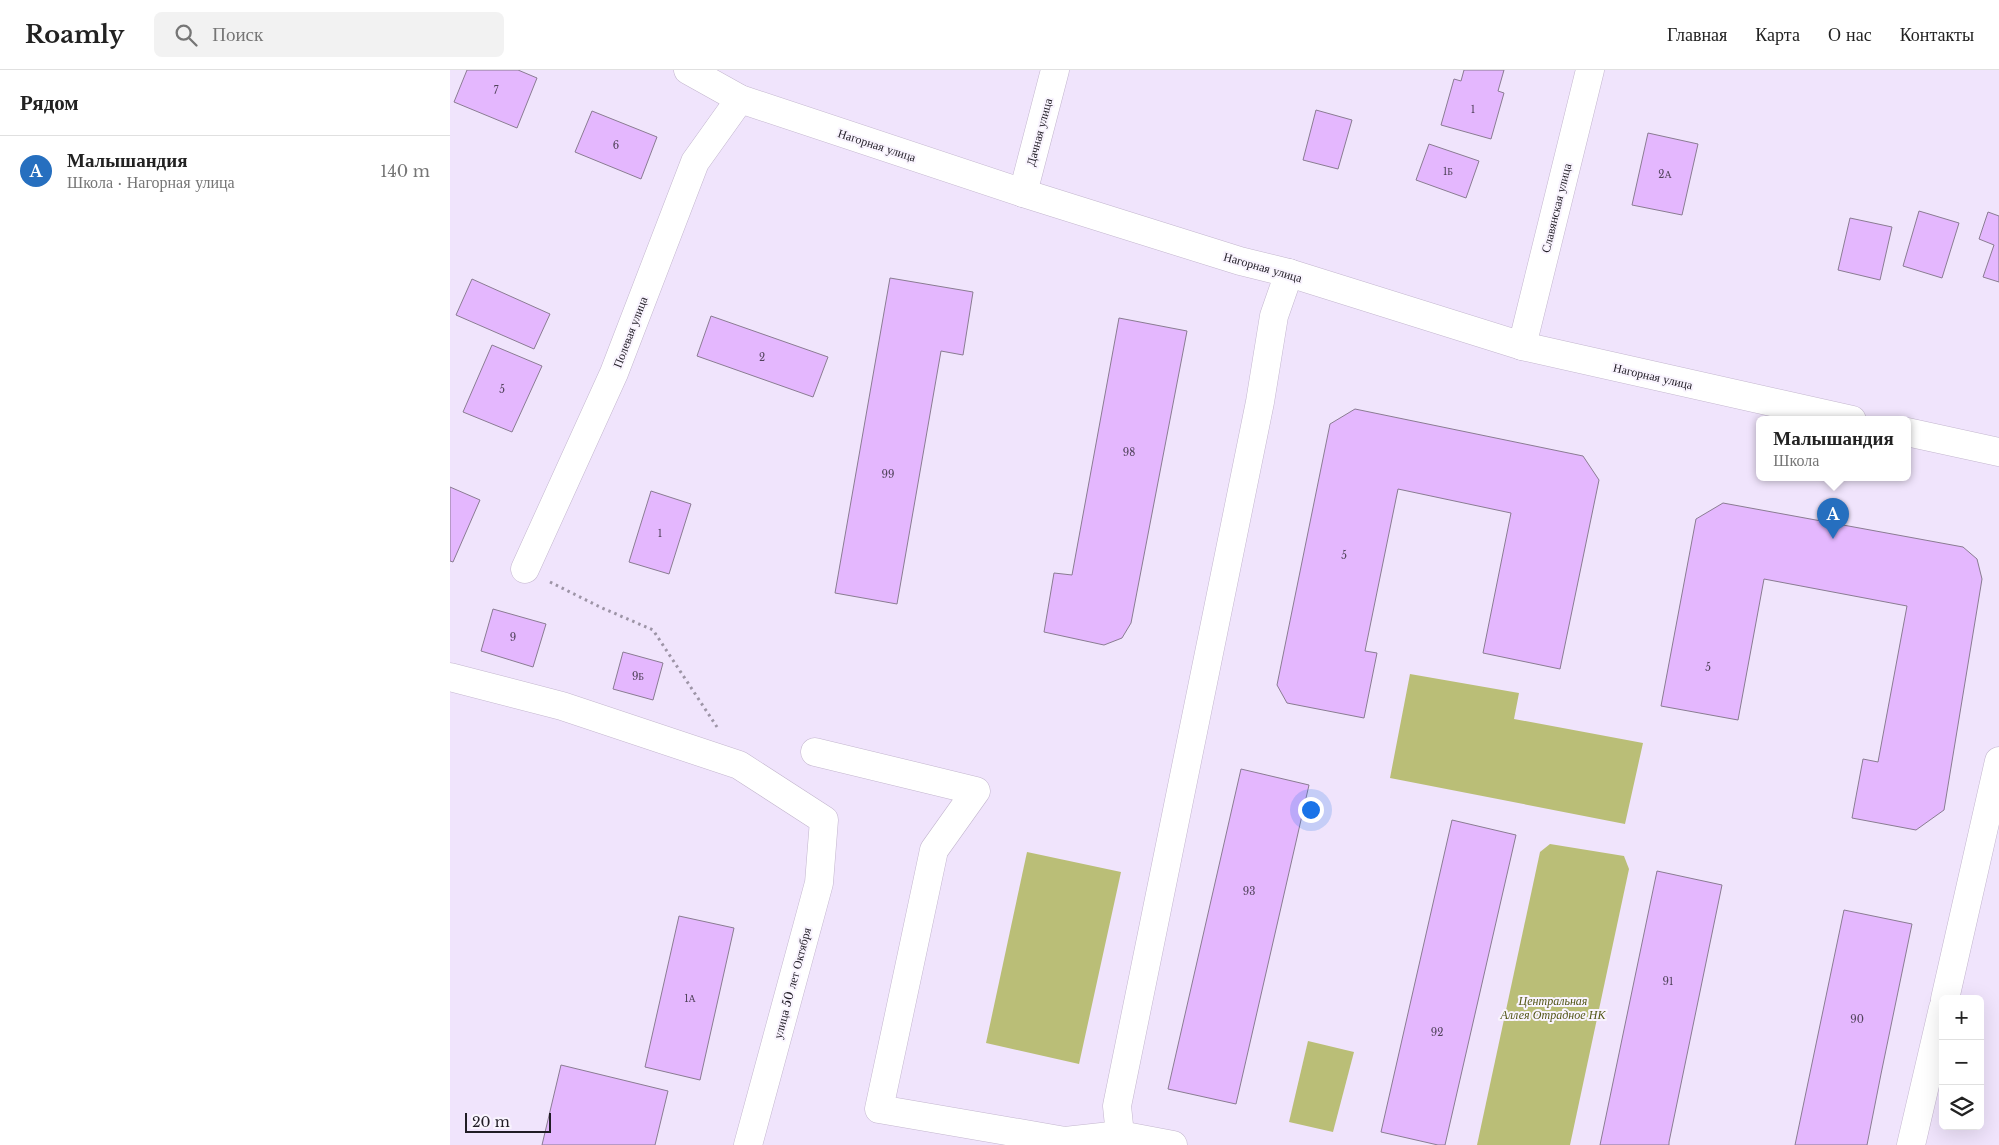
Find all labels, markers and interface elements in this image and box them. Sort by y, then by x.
search box [154,12,504,57]
text: Roamly [25,20,124,49]
icon: search [172,21,200,49]
text: Поиск [212,23,263,46]
text: Главная [1667,24,1727,46]
text: Карта [1755,24,1800,46]
text: О нас [1828,24,1872,46]
text: Контакты [1900,24,1974,46]
house number: 7 [493,84,499,97]
text: Рядом [20,90,79,116]
street label: Дачная улица [1023,96,1055,167]
house number: 1 [1471,103,1475,116]
street label: Нагорная улица [836,125,918,165]
house number: 6 [613,139,619,152]
text: Малышандия [67,149,187,172]
text: A [30,161,42,181]
text: 140 m [380,161,430,181]
street label: Славянская улица [1538,161,1575,254]
house number: 1Б [1443,165,1453,178]
house number: 2А [1658,168,1672,181]
text: Школа · Нагорная улица [67,172,235,192]
street label: Нагорная улица [1222,249,1305,286]
street label: Полевая улица [610,294,651,370]
house number: 2 [759,351,765,364]
street label: Нагорная улица [1612,360,1695,393]
house number: 5 [499,383,505,396]
popup [1756,416,1911,481]
text: Малышандия [1773,427,1894,450]
house number: 98 [1123,446,1135,459]
text: Школа [1773,450,1819,470]
house number: 99 [882,468,894,481]
pin: A [1817,498,1849,539]
house number: 1 [658,527,662,540]
house number: 5 [1341,549,1347,562]
house number: 9 [510,631,516,644]
house number: 5 [1705,661,1711,674]
house number: 9Б [632,670,644,683]
your location [1298,797,1324,823]
house number: 93 [1243,885,1255,898]
street label: улица 50 лет Октября [770,925,814,1040]
house number: 91 [1663,975,1673,988]
house number: 1А [684,992,697,1005]
park label: Центральная Аллея Отрадное НК [1500,993,1606,1022]
map controls [1939,995,1984,1130]
button: + [1939,995,1984,1040]
house number: 90 [1850,1013,1864,1026]
house number: 92 [1431,1026,1443,1039]
button: − [1939,1040,1984,1085]
button: layers [1939,1085,1984,1130]
scale bar [465,1110,551,1133]
text: 20 m [472,1113,510,1131]

